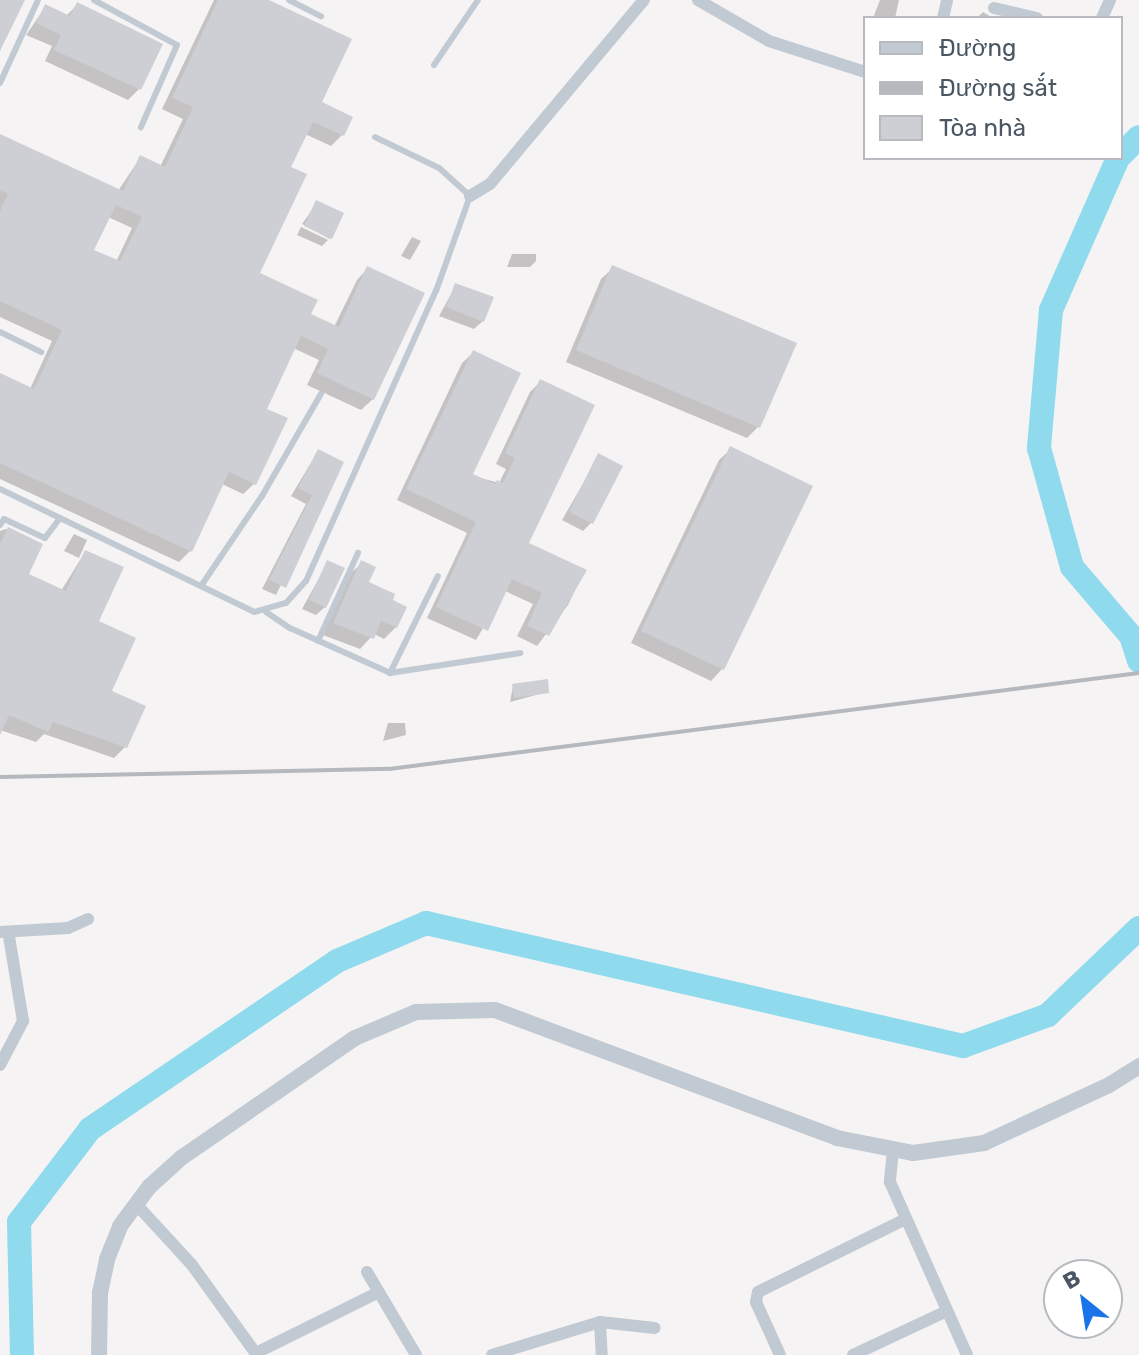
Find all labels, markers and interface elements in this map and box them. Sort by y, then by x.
legend [863,16,1123,160]
text: Đường [939,34,1016,62]
text: Đường sắt [939,74,1057,102]
text: Tòa nhà [939,114,1026,142]
north arrow [1043,1259,1123,1339]
text: B [1058,1264,1085,1295]

